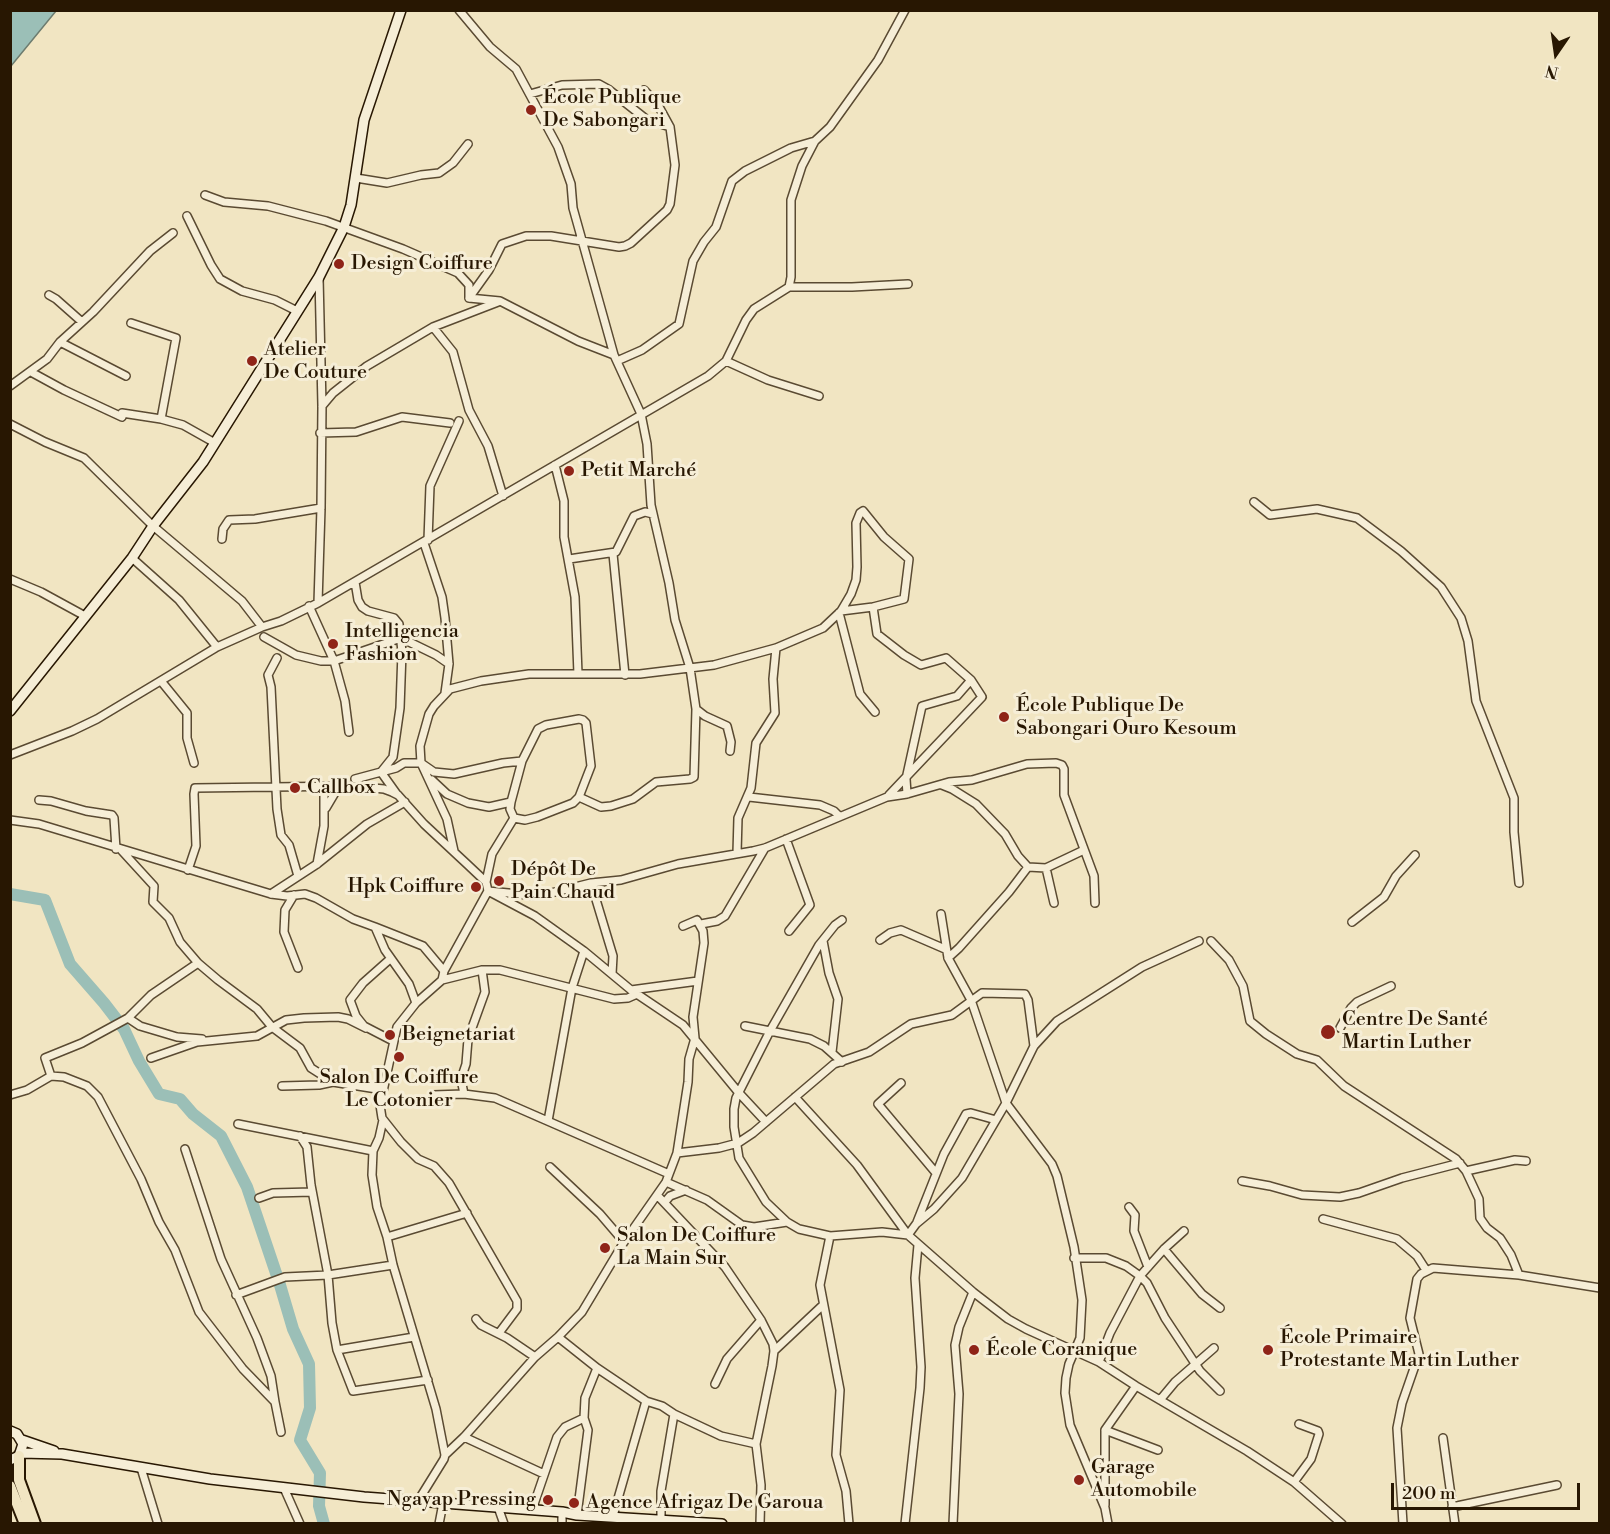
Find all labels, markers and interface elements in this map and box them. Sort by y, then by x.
north arrow [1526,24,1586,84]
text: N [1544,60,1560,83]
place label: École Publique De Sabongari [543,86,681,133]
marker: École Publique De Sabongari [524,103,538,117]
place label: Design Coiffure [351,252,493,276]
marker: Design Coiffure [332,257,346,271]
place label: Atelier De Couture [264,338,367,385]
marker: Atelier De Couture [245,354,259,368]
place label: Petit Marché [581,459,696,483]
marker: Petit Marché [562,464,576,478]
place label: Intelligencia Fashion [345,620,459,667]
marker: Intelligencia Fashion [326,637,340,651]
place label: École Publique De Sabongari Ouro Kesoum [1016,694,1237,741]
marker: École Publique De Sabongari Ouro Kesoum [997,710,1011,724]
place label: Callbox [307,776,375,800]
marker: Callbox [288,781,302,795]
place label: Dépôt De Pain Chaud [511,858,615,905]
marker: Dépôt De Pain Chaud [492,874,506,888]
place label: Hpk Coiffure [347,875,464,899]
marker: Hpk Coiffure [469,880,483,894]
place label: Centre De Santé Martin Luther [1342,1008,1488,1055]
place label: Beignetariat [402,1023,515,1047]
marker: Centre De Santé Martin Luther [1319,1023,1337,1041]
marker: Beignetariat [383,1028,397,1042]
marker: Salon De Coiffure Le Cotonier [392,1050,406,1064]
place label: Salon De Coiffure Le Cotonier [319,1066,479,1113]
place label: Salon De Coiffure La Main Sur [617,1224,776,1271]
marker: Salon De Coiffure La Main Sur [598,1241,612,1255]
place label: École Primaire Protestante Martin Luther [1280,1326,1519,1373]
place label: École Coranique [986,1338,1137,1362]
marker: École Coranique [967,1343,981,1357]
marker: École Primaire Protestante Martin Luther [1261,1343,1275,1357]
place label: Garage Automobile [1091,1456,1197,1503]
scale bar [1394,1471,1583,1509]
marker: Garage Automobile [1072,1473,1086,1487]
text: 200 m [1402,1482,1456,1505]
place label: Ngayap Pressing [387,1488,536,1512]
place label: Agence Afrigaz De Garoua [586,1491,823,1515]
marker: Ngayap Pressing [541,1493,555,1507]
marker: Agence Afrigaz De Garoua [567,1496,581,1510]

